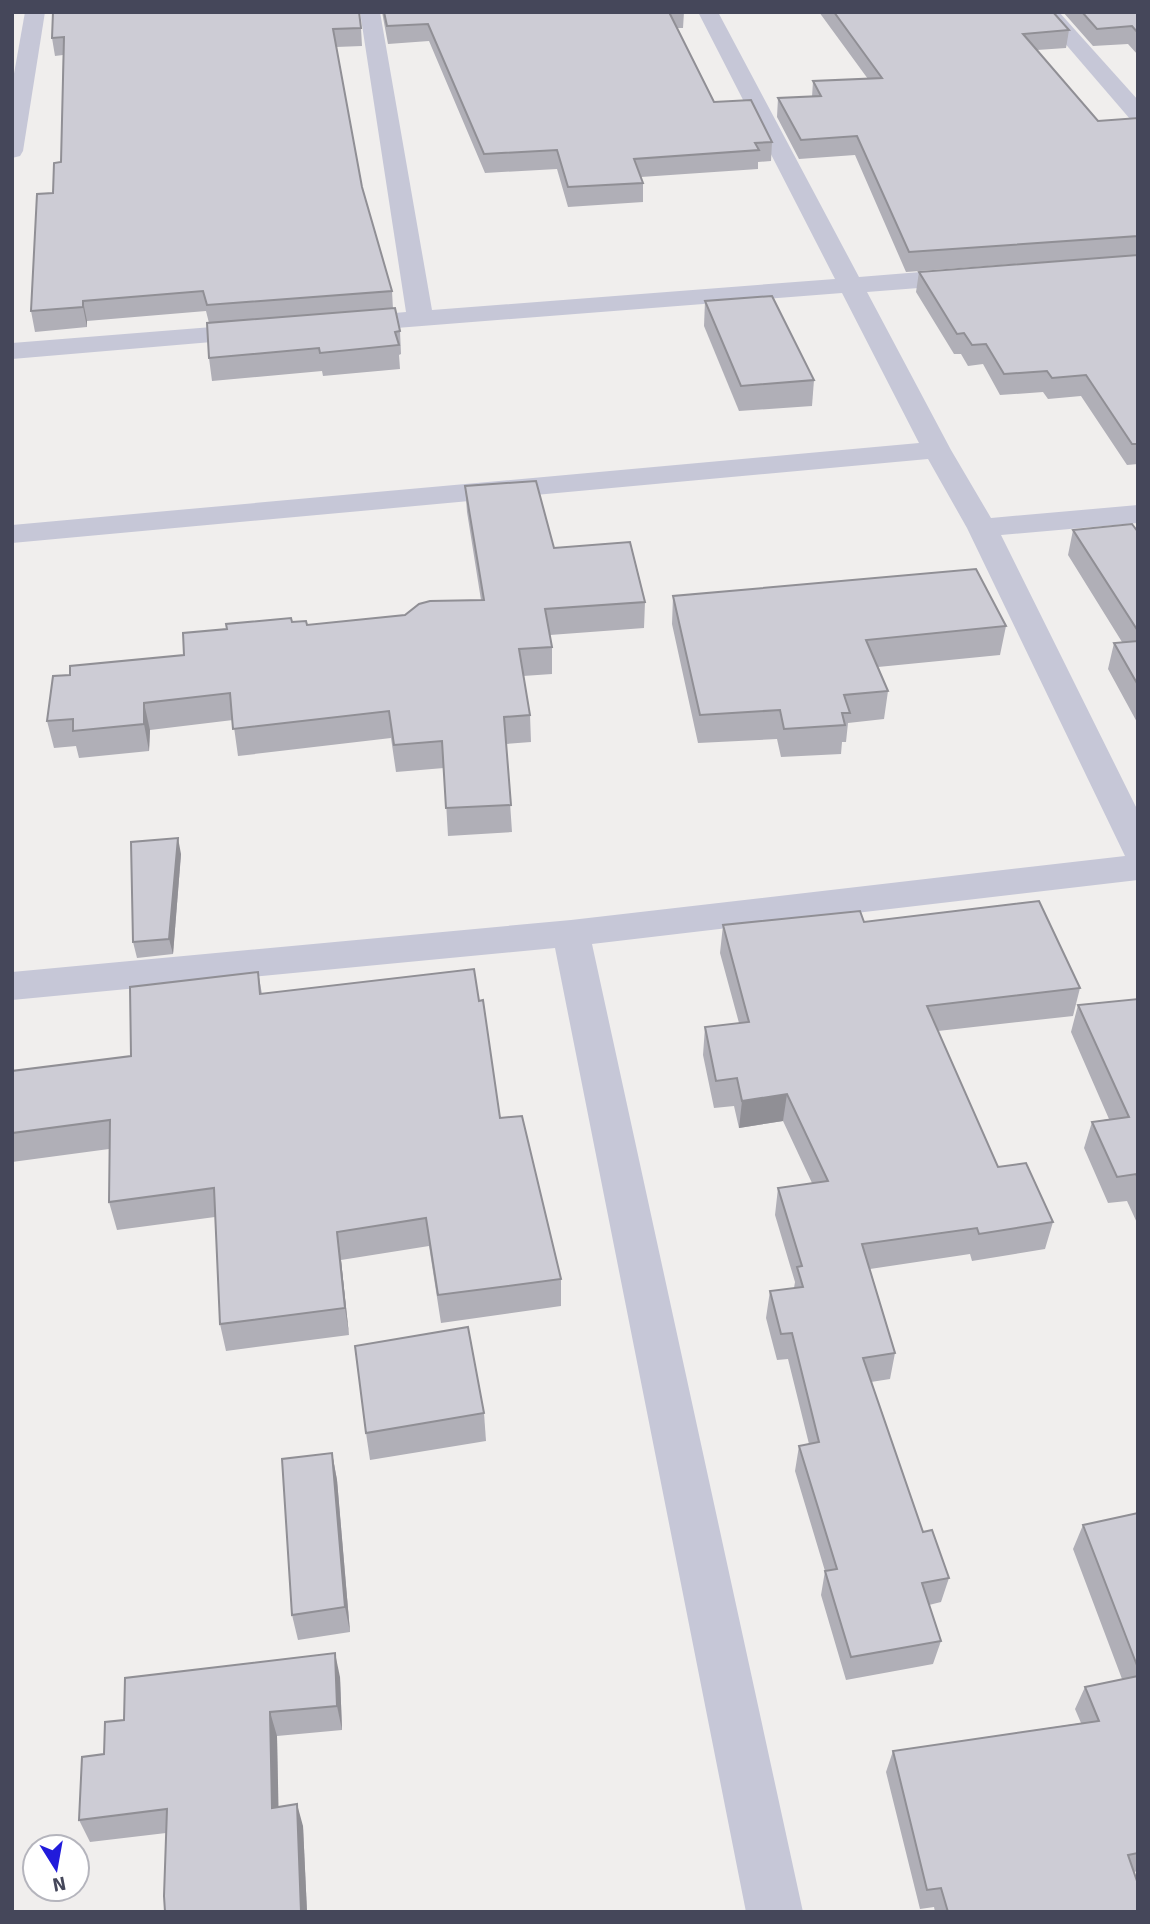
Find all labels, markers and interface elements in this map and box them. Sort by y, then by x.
north arrow [21,1833,91,1903]
text: N [50,1871,68,1897]

